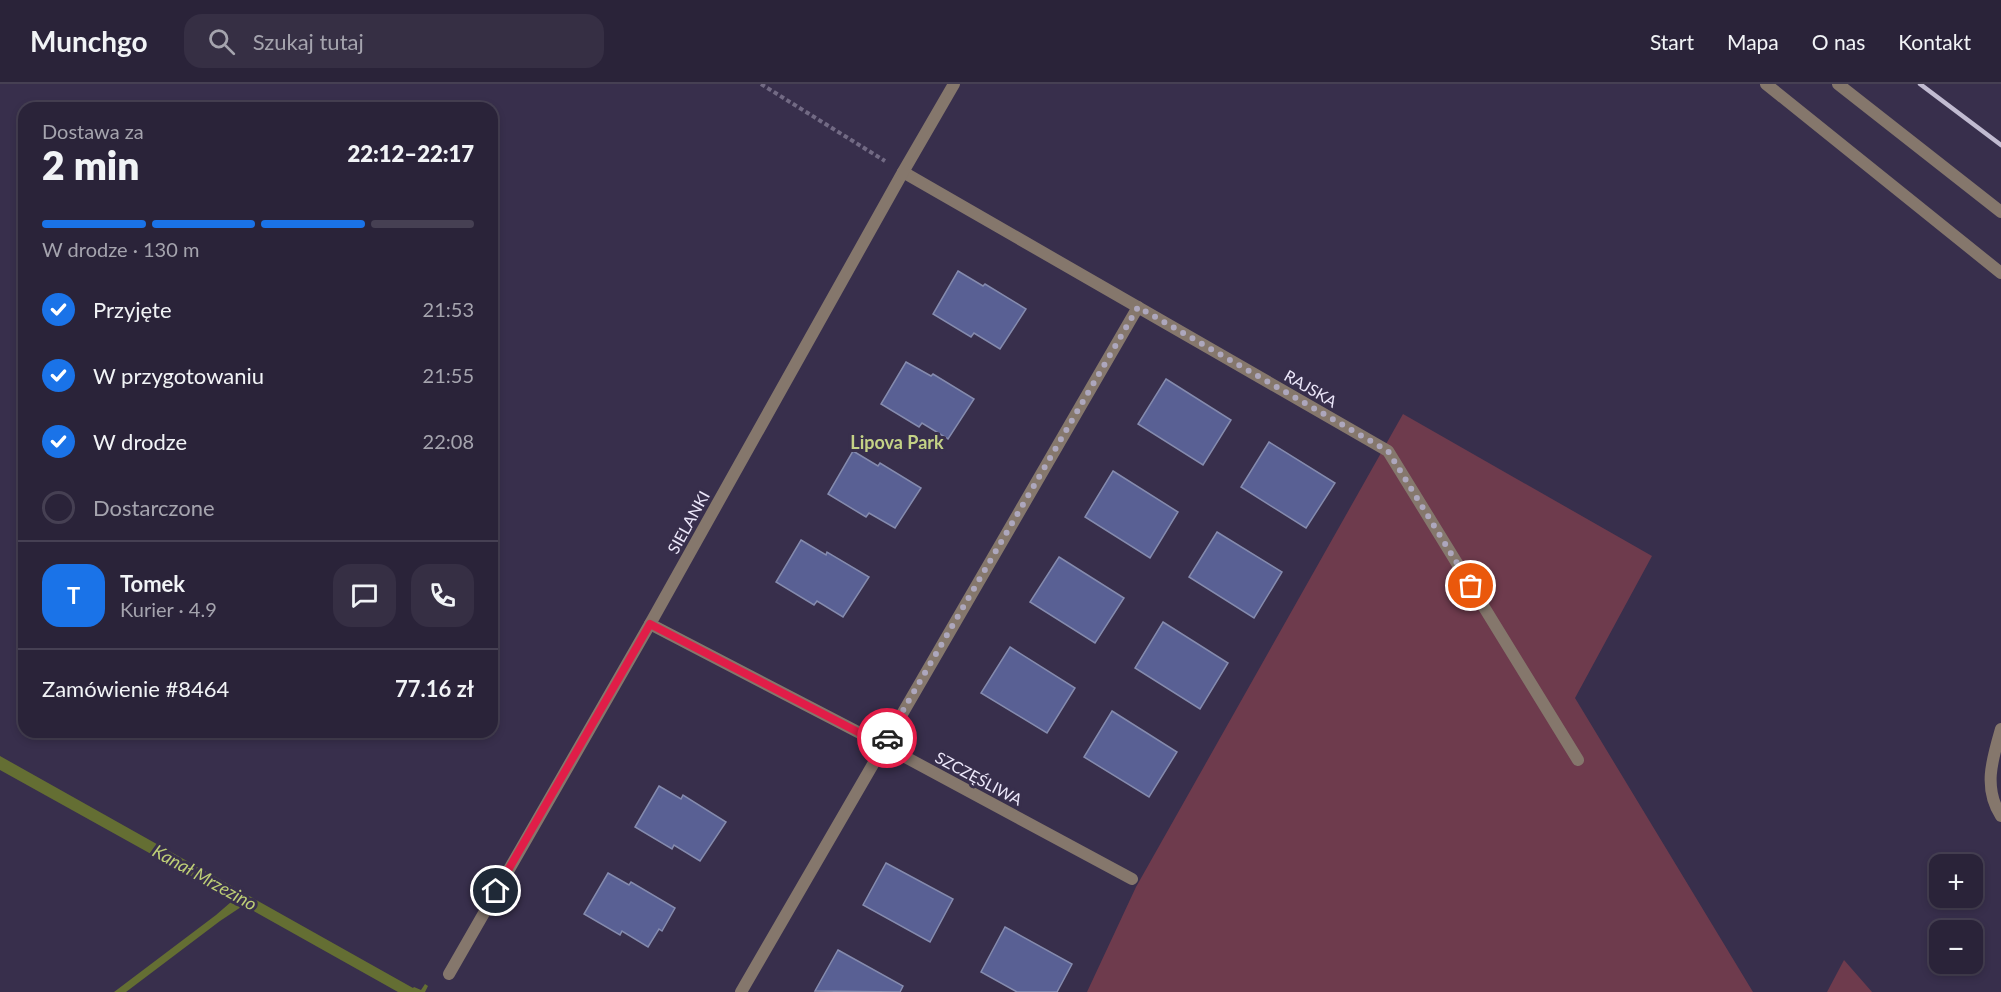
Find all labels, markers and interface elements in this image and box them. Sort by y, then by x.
search box [184,14,604,68]
text: Munchgo [30,24,148,58]
icon: search [205,25,238,58]
text: Szukaj tutaj [253,28,364,55]
text: Start [1650,29,1694,54]
text: Mapa [1727,29,1779,54]
text: O nas [1812,29,1865,54]
text: Kontakt [1898,29,1971,54]
text: Dostawa za [42,119,144,143]
text: 22:12–22:17 [348,140,474,167]
text: 2 min [42,142,139,188]
text: W drodze · 130 m [42,237,199,261]
icon: check [42,293,75,326]
text: Przyjęte [93,296,172,323]
text: 21:53 [423,297,474,321]
icon: check [42,359,75,392]
text: W przygotowaniu [93,362,264,389]
text: 21:55 [423,363,474,387]
street label: RAJSKA [1281,365,1341,411]
icon: check [42,425,75,458]
text: W drodze [93,428,187,455]
text: 22:08 [423,429,474,453]
district label: Lipova Park [850,431,944,453]
street label: SIELANKI [663,487,713,557]
text: Dostarczone [93,494,215,521]
pin [1445,560,1496,611]
button: chat [333,564,396,627]
button: phone [411,564,474,627]
icon: bag [1454,569,1487,602]
text: Tomek [120,570,185,597]
text: T [67,582,80,609]
text: Kurier · 4.9 [120,597,217,621]
text: Zamówienie #8464 [42,675,229,702]
text: 77.16 zł [395,675,474,702]
courier [857,708,917,768]
icon: car [871,722,904,755]
street label: SZCZĘŚLIWA [932,747,1026,809]
water label: Kanał Mrzezino [149,839,261,915]
map controls [1929,854,1983,974]
button: + [1929,854,1983,908]
pin [470,865,521,916]
icon: home [479,874,512,907]
button: − [1929,920,1983,974]

